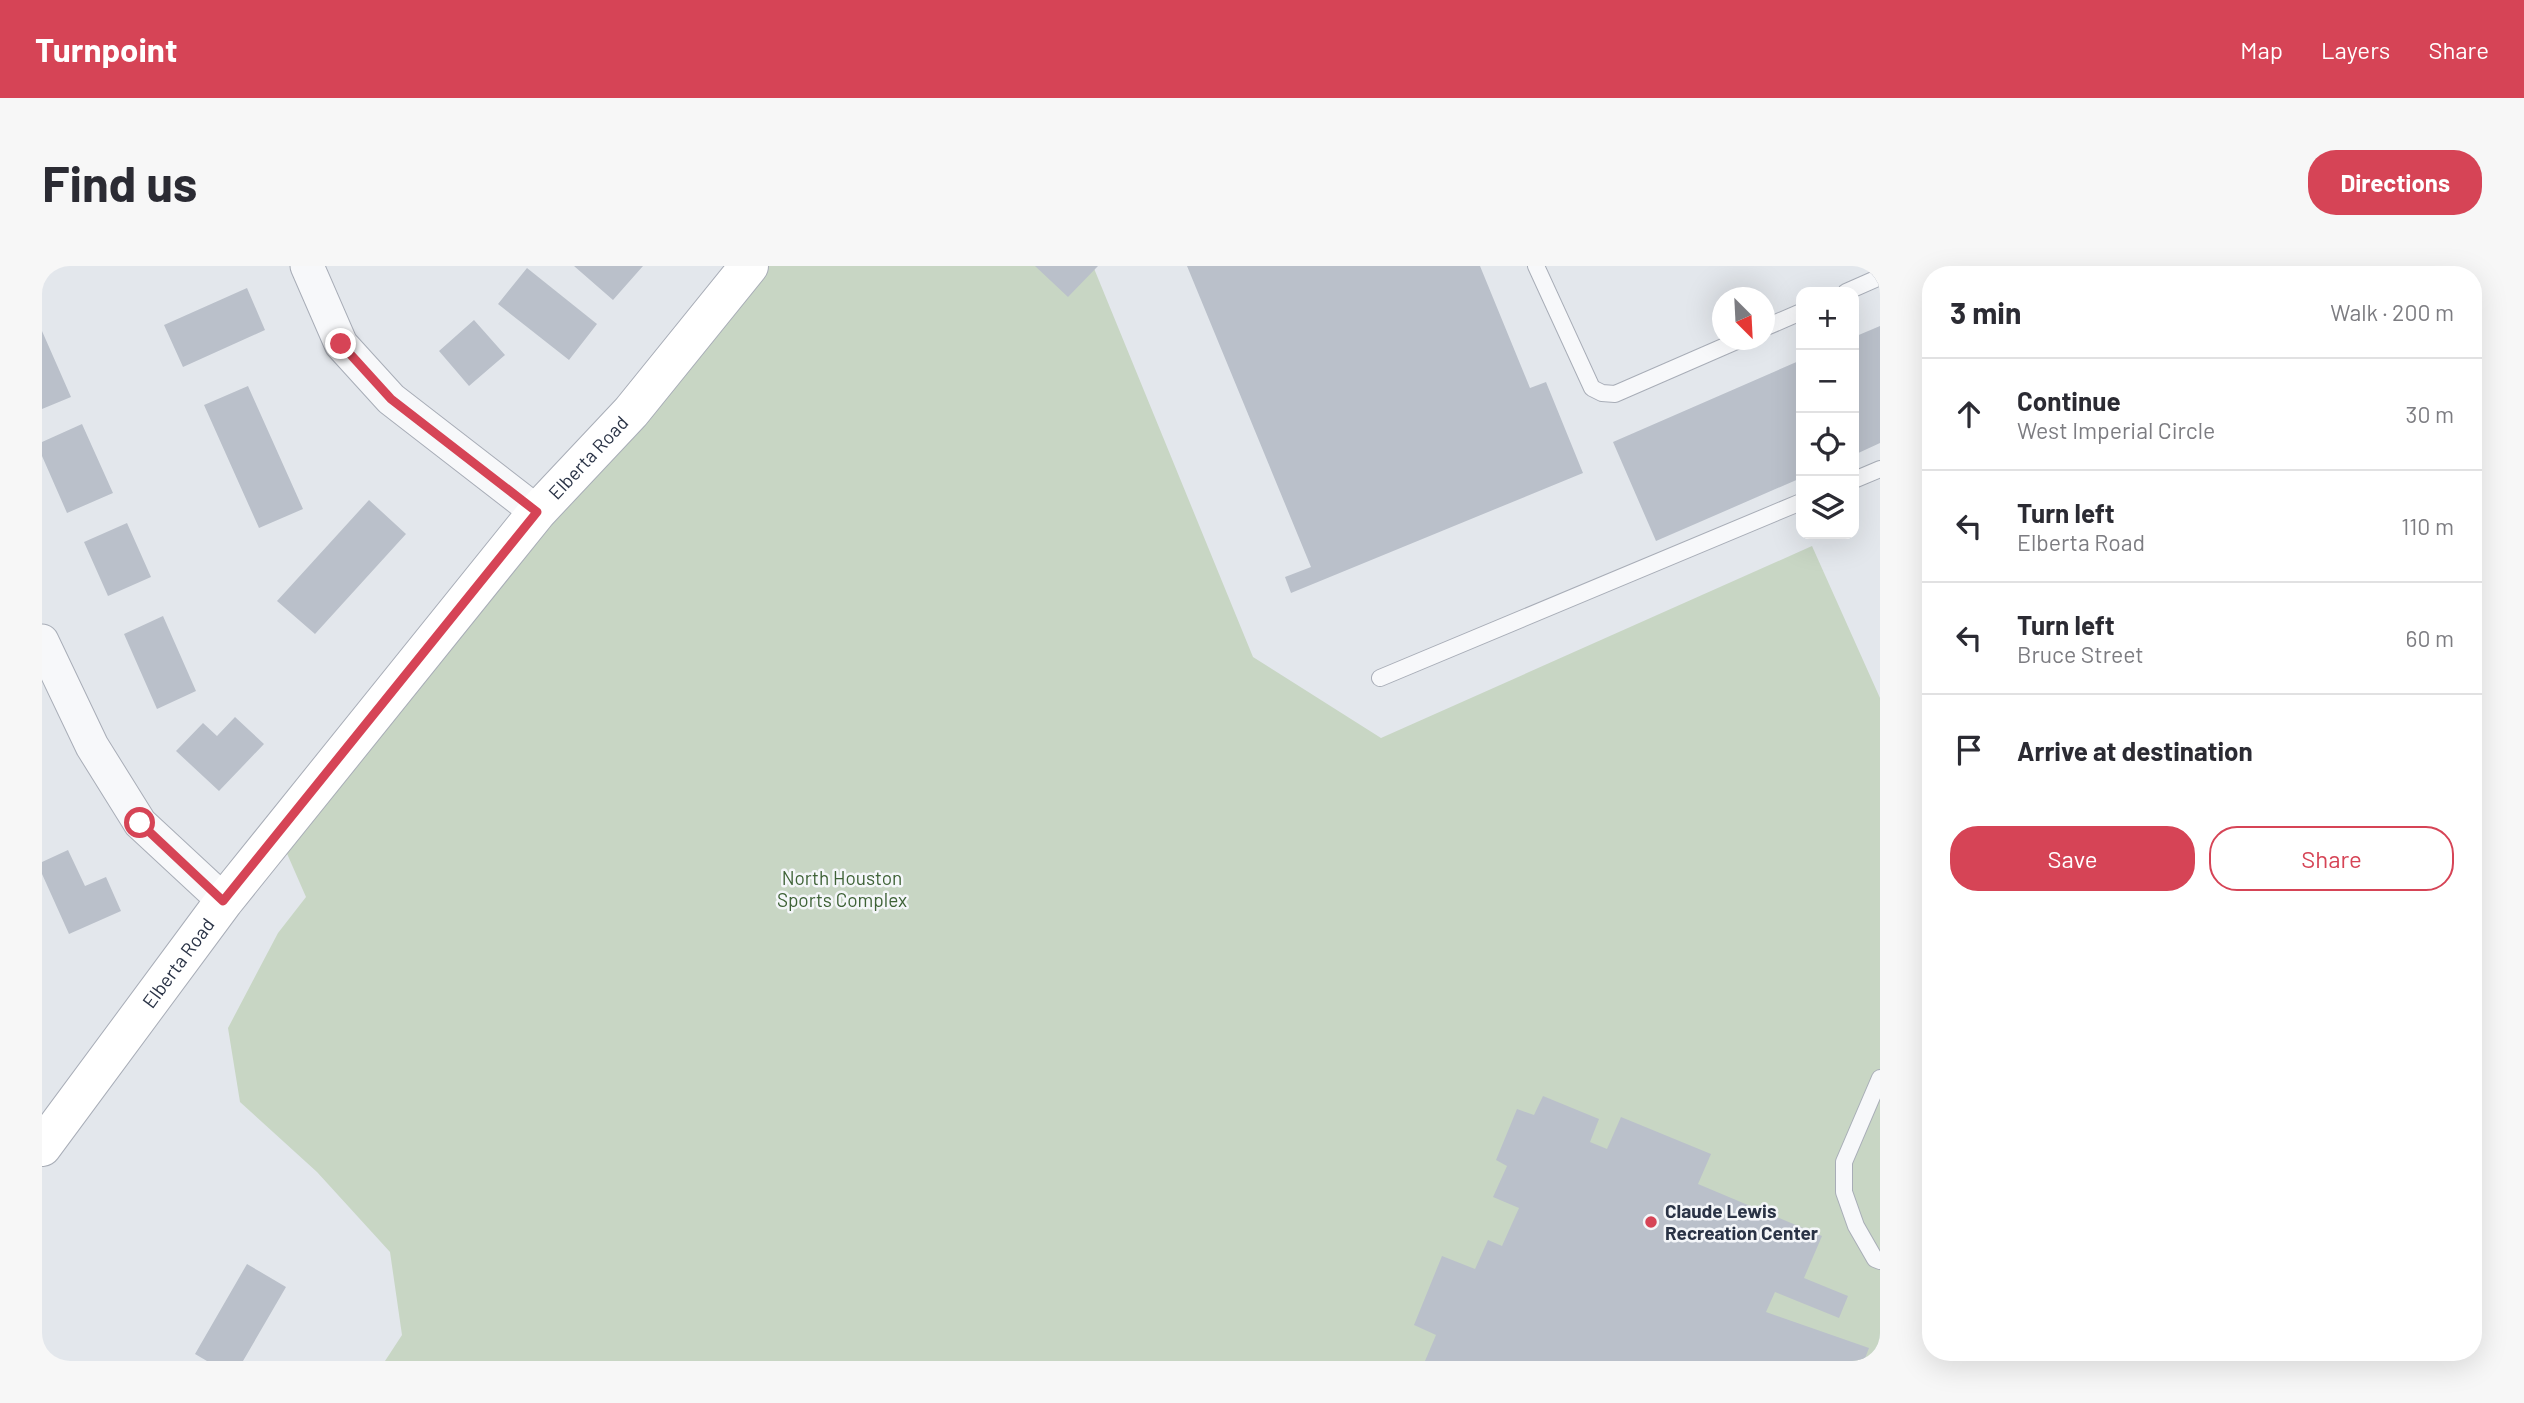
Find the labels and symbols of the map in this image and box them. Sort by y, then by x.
north arrow [1712,287,1775,350]
route end [325,328,356,359]
street label: Elberta Road [543,411,632,504]
route start [124,807,155,838]
park label: North Houston Sports Complex [777,866,907,911]
street label: Elberta Road [137,913,219,1012]
place label: Claude Lewis Recreation Center [1665,1199,1819,1244]
marker: Claude Lewis Recreation Center [1643,1214,1659,1230]

